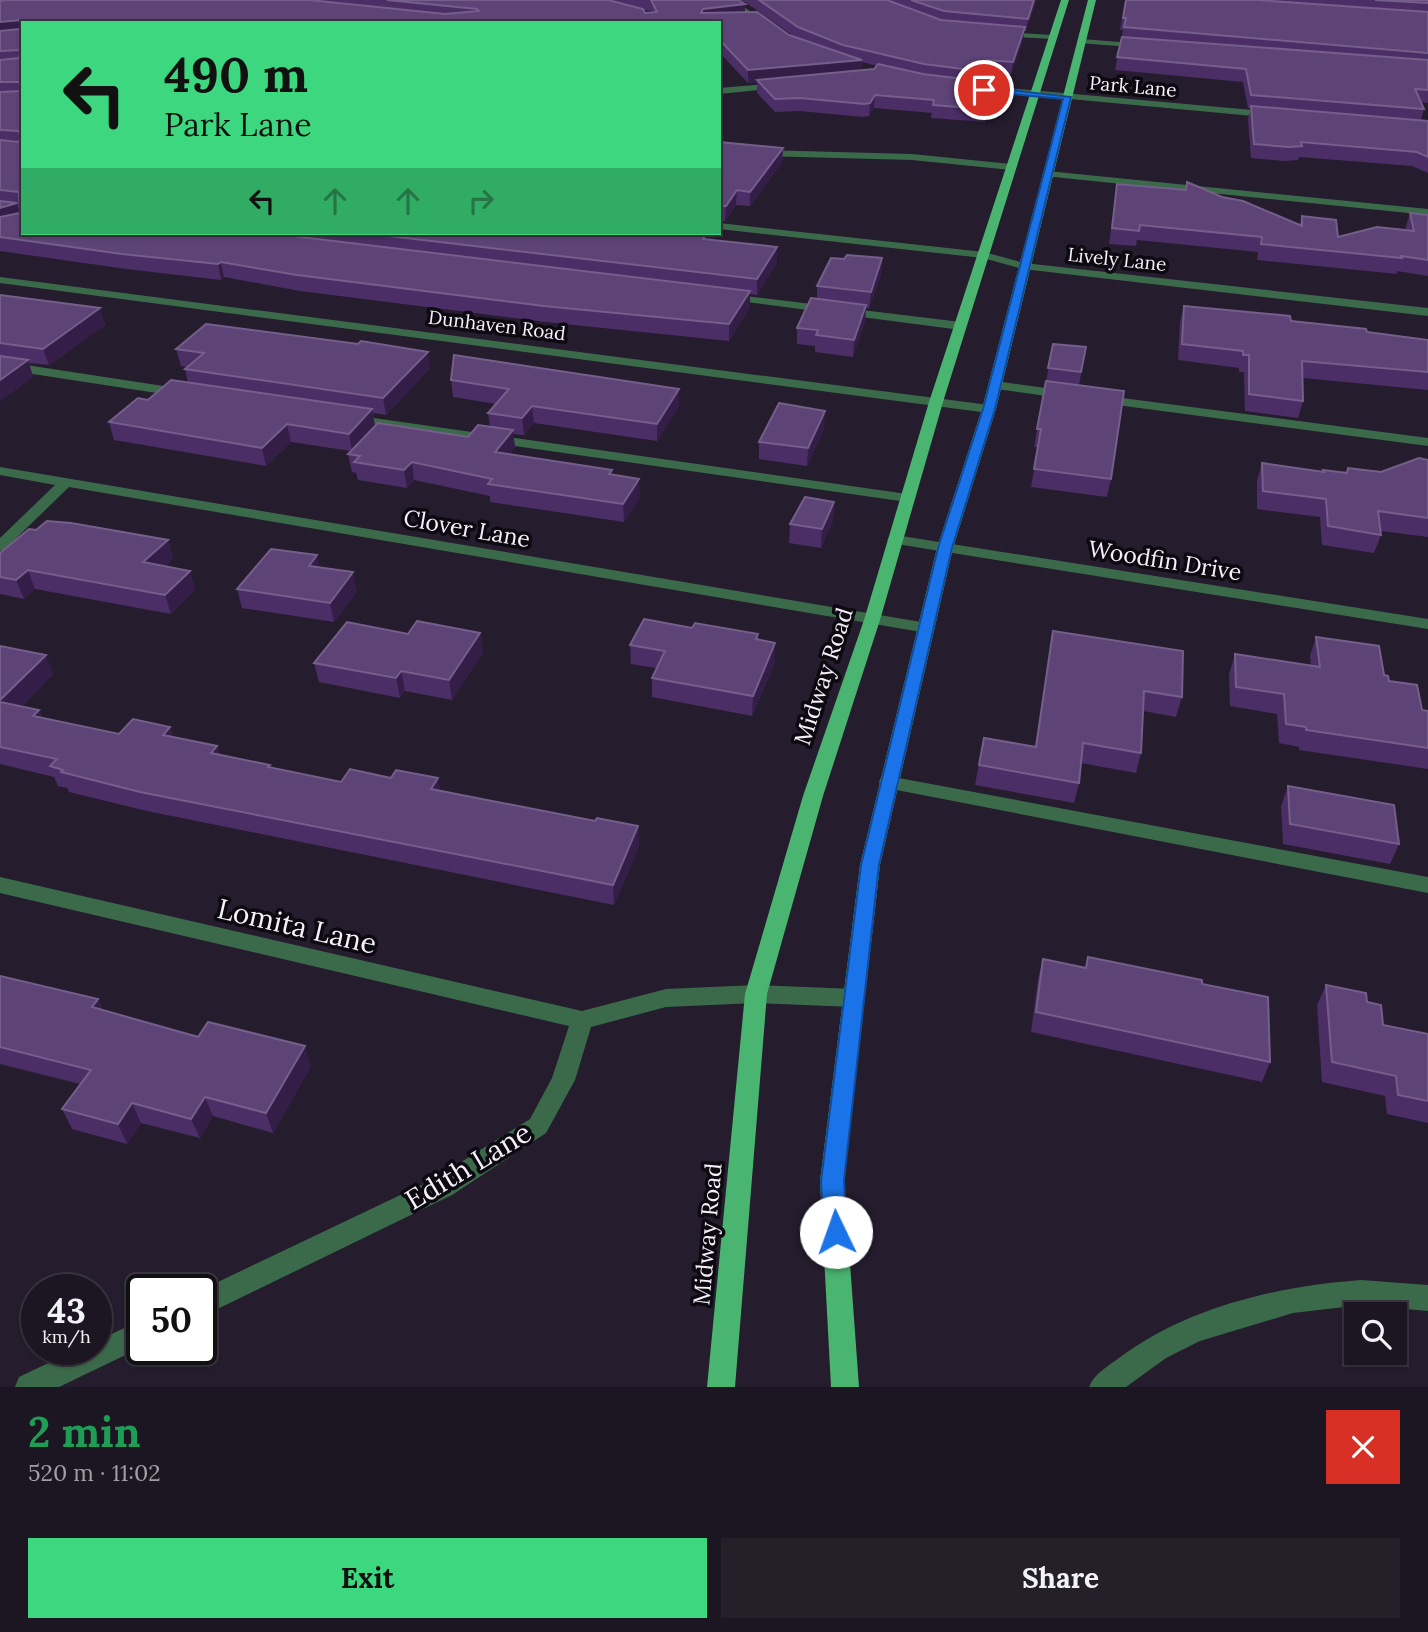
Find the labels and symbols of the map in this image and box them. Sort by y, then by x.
pin [954,60,1014,120]
street label: Park Lane [1088,70,1178,102]
street label: Lively Lane [1066,242,1168,276]
street label: Dunhaven Road [427,305,567,345]
street label: Clover Lane [402,503,532,553]
street label: Woodfin Drive [1086,534,1244,586]
street label: Midway Road [787,603,859,748]
street label: Lomita Lane [214,890,380,962]
street label: Edith Lane [398,1114,538,1218]
street label: Midway Road [686,1161,728,1306]
position arrow [799,1195,873,1269]
speed limit sign: 50 [126,1274,217,1365]

